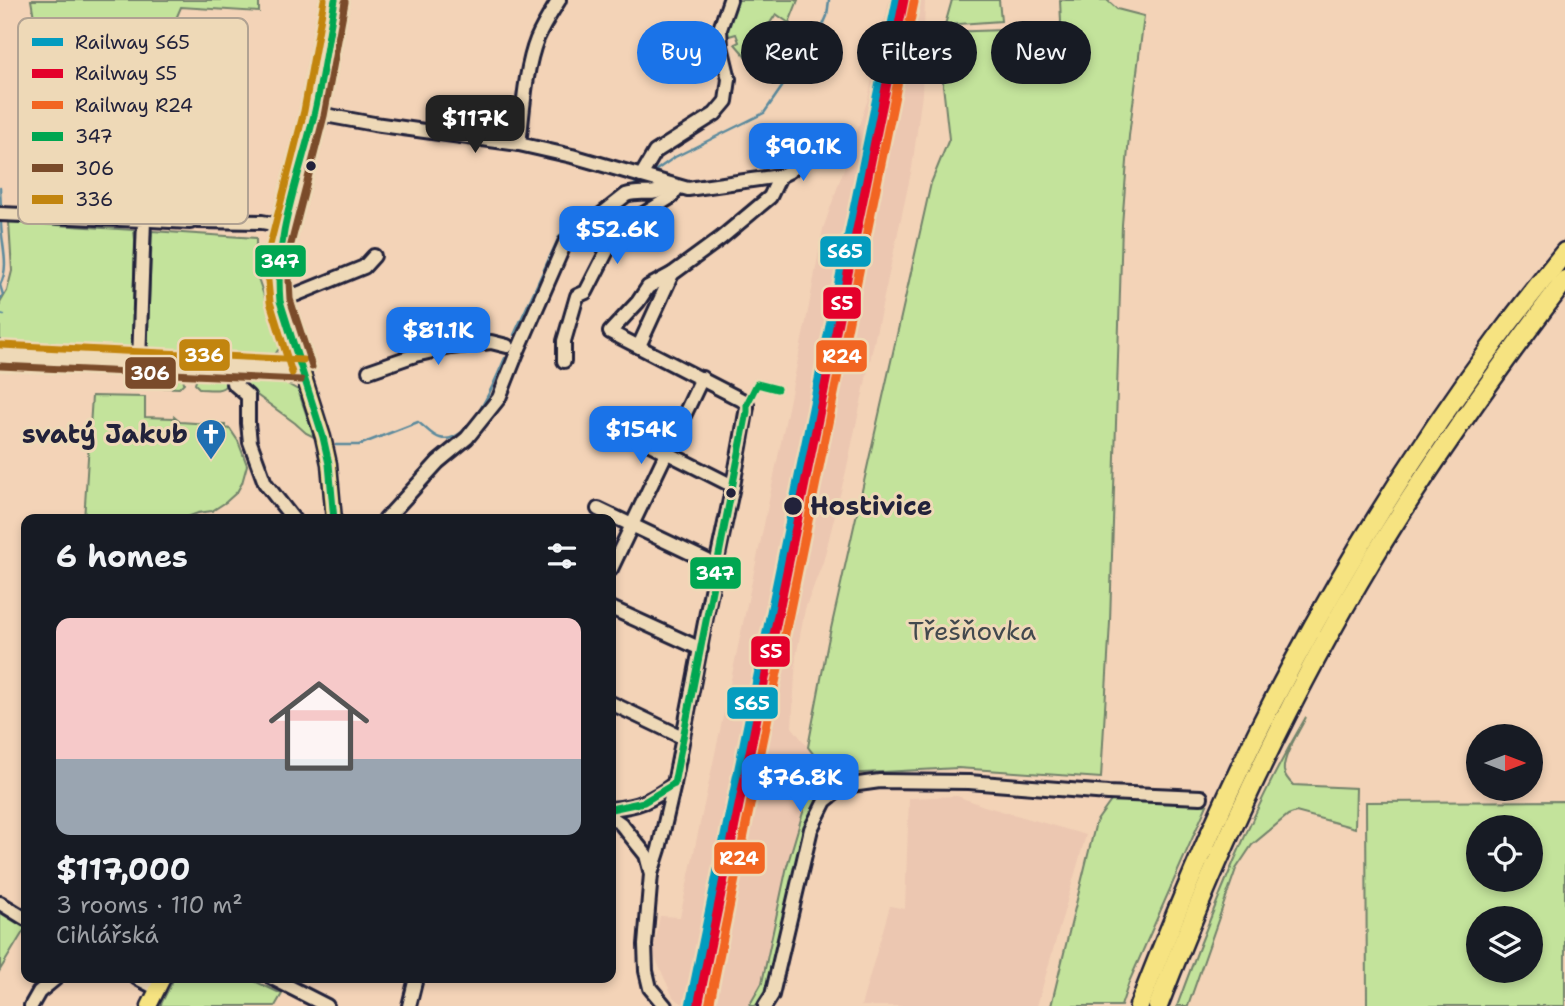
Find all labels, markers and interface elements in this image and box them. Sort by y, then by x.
legend [18,18,248,224]
chip: Buy [637,21,727,84]
chip: Rent [741,21,843,84]
chip: Filters [857,21,977,84]
chip: New [991,21,1091,84]
text: Railway S65 [75,30,190,55]
text: Railway S5 [75,61,177,86]
text: Railway R24 [75,93,193,118]
pin: $117K [426,96,524,155]
text: $117K [442,103,508,133]
text: 347 [75,124,113,149]
pin: $90.1K [746,124,860,183]
text: $90.1K [765,131,841,161]
text: 306 [75,156,114,181]
unlabelled marker [304,159,318,173]
text: 336 [75,187,113,212]
pin: $52.6K [560,206,674,266]
text: $52.6K [575,214,659,244]
line badge: S65 [819,235,872,268]
text: S65 [827,239,863,264]
line badge: 347 [254,244,307,278]
text: 347 [261,249,299,274]
line badge: S5 [822,286,862,320]
text: S5 [831,291,854,316]
pin: $81.1K [381,308,495,367]
text: $81.1K [402,315,474,345]
line badge: 336 [178,338,231,372]
line badge: R24 [815,339,868,373]
text: 336 [184,343,224,368]
text: R24 [822,344,863,369]
line badge: 306 [124,356,177,390]
text: 306 [130,361,170,386]
pin: $154K [592,406,690,466]
text: $154K [605,414,677,444]
place label: svatý Jakub [22,416,188,451]
church icon: svatý Jakub [194,417,228,461]
unlabelled marker [724,486,738,500]
place label: Hostivice [810,488,932,523]
marker: Hostivice [782,495,804,517]
text: 6 homes [56,536,188,577]
icon: filters [543,537,581,575]
line badge: 347 [689,556,742,590]
text: 347 [696,561,734,586]
park label: Třešňovka [908,613,1036,648]
line badge: S5 [750,635,791,668]
text: S5 [760,639,783,664]
icon: home [256,663,382,789]
line badge: S65 [726,686,779,720]
text: S65 [734,691,770,716]
north arrow [1466,724,1544,802]
map controls [1466,724,1543,983]
pin: $76.8K [743,754,857,814]
text: $76.8K [758,762,842,792]
button: locate [1466,815,1543,892]
line badge: R24 [713,841,766,875]
text: R24 [719,846,760,871]
text: $117,000 [56,849,191,890]
text: 3 rooms · 110 m² [56,890,243,920]
button: layers [1466,906,1543,983]
text: Cihlářská [56,920,159,950]

